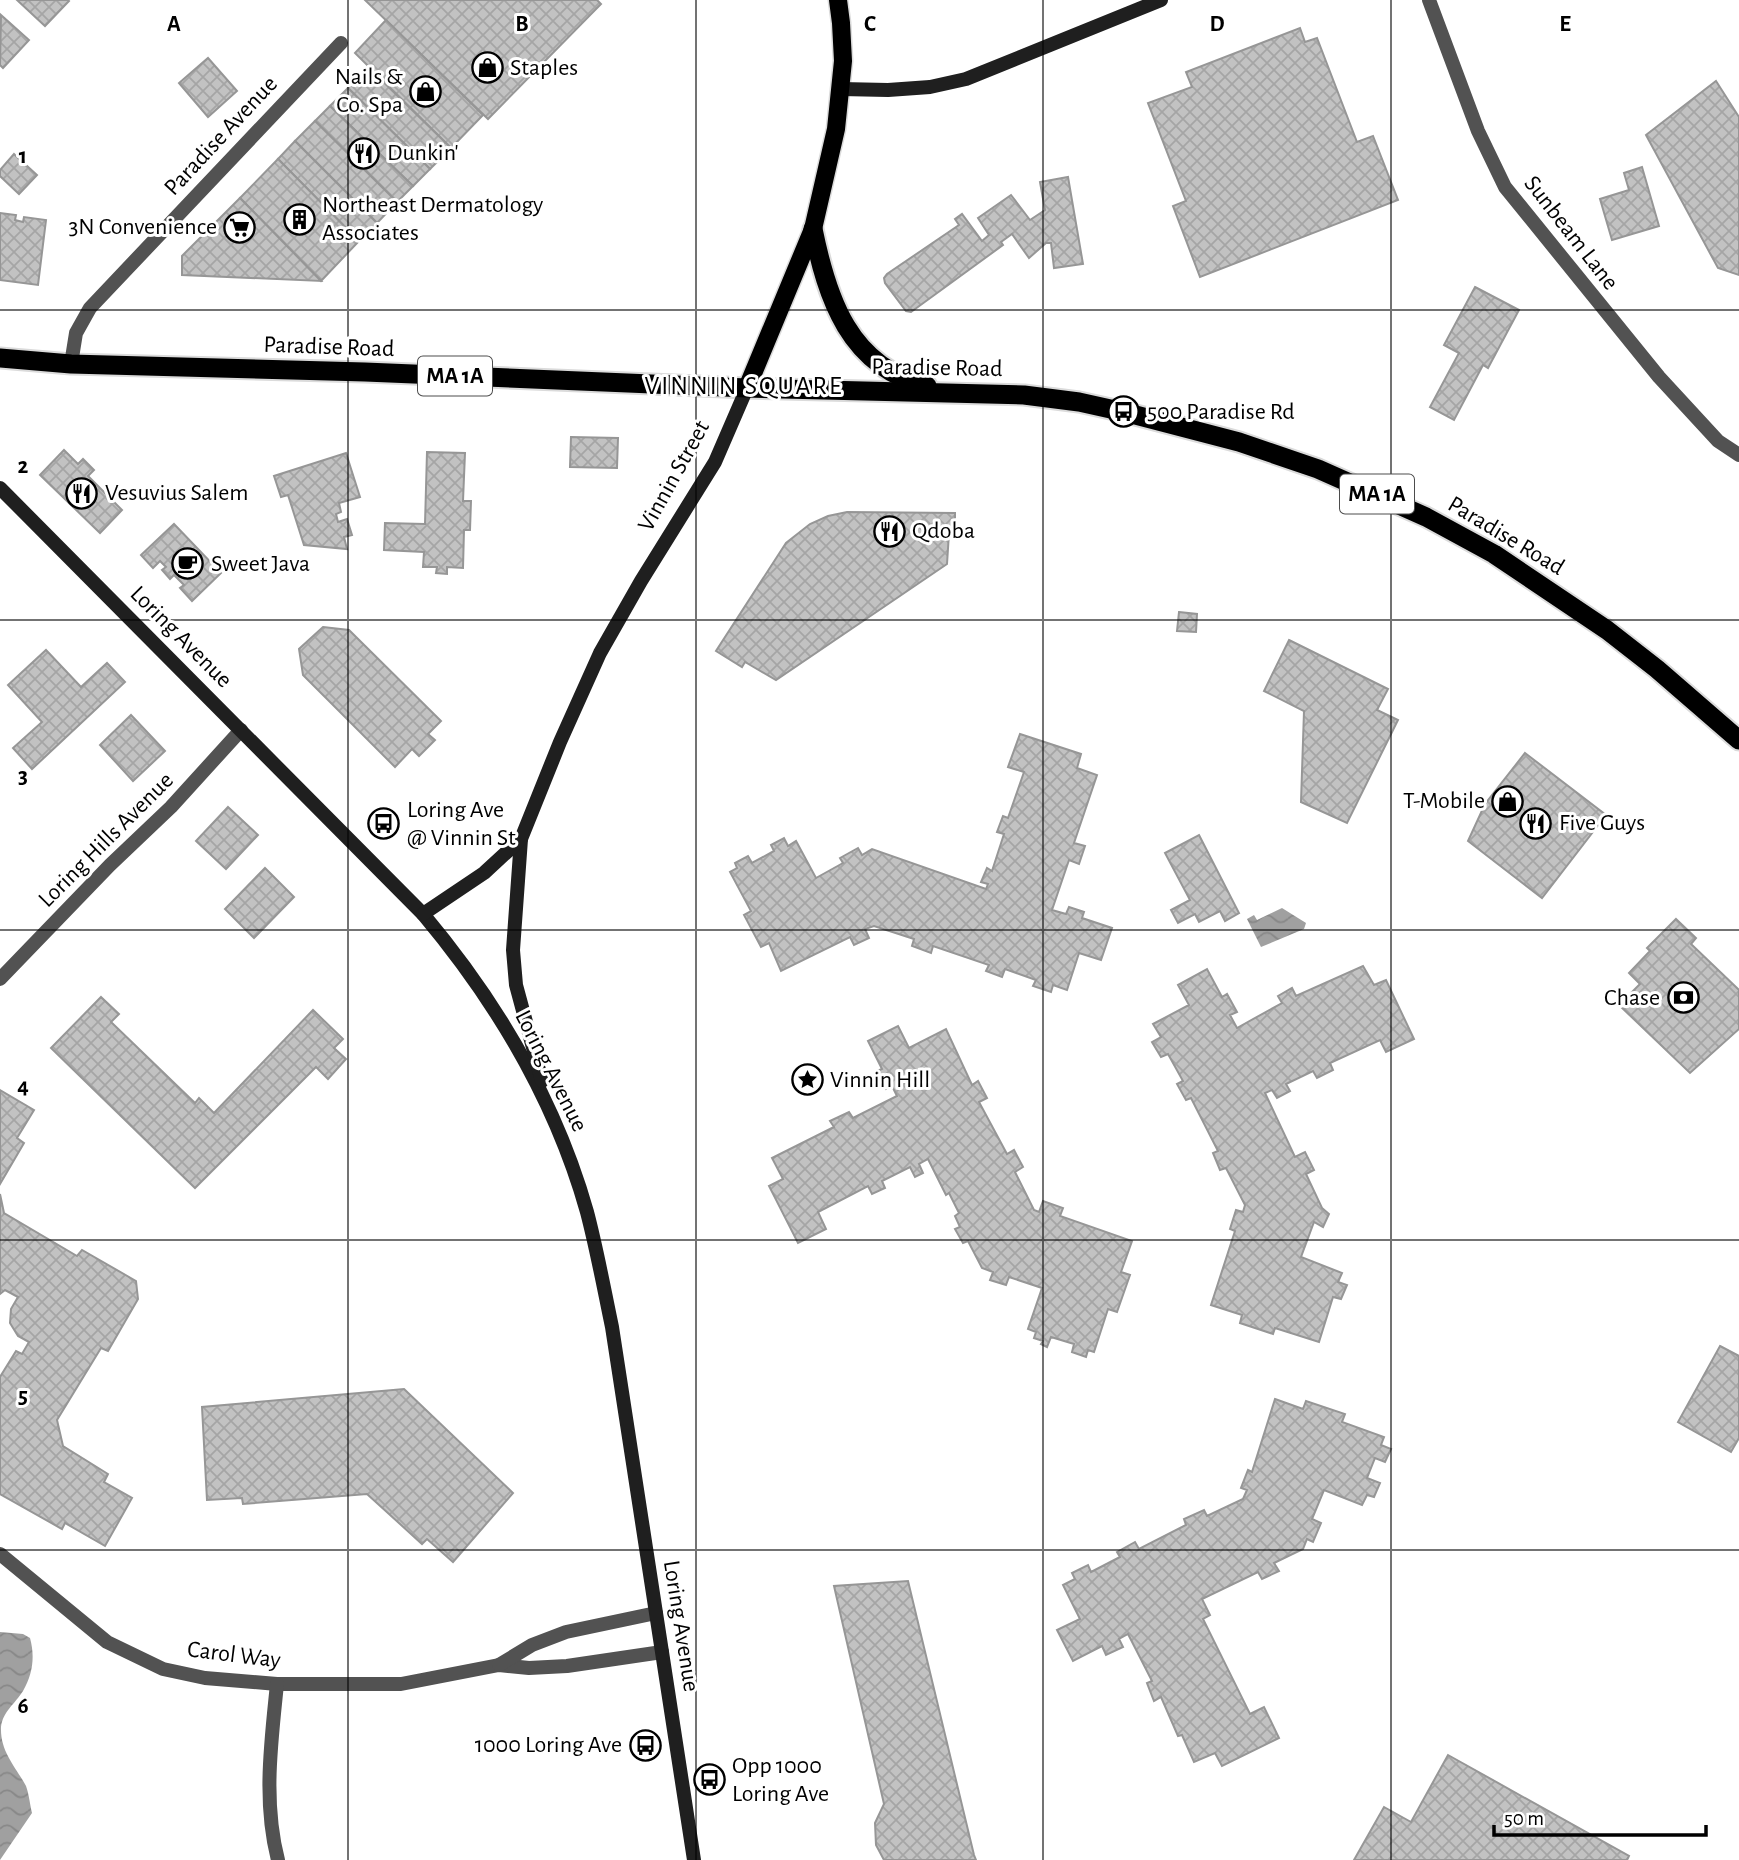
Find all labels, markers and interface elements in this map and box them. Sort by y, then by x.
text: A [167,13,181,36]
text: B [515,13,529,36]
text: C [864,13,876,36]
text: D [1209,13,1225,36]
text: E [1559,13,1571,36]
shop icon: Staples [470,51,504,85]
place label: Staples [510,56,578,80]
place label: Nails & Co. Spa [335,65,403,117]
street label: Paradise Avenue [160,72,282,200]
shop icon: Nails & Co. Spa [409,74,443,108]
restaurant icon: Dunkin' [347,136,381,170]
place label: Dunkin' [387,141,458,165]
text: 1 [19,145,27,168]
street label: Sunbeam Lane [1519,171,1623,295]
place label: Northeast Dermatology Associates [322,193,543,245]
building icon: Northeast Dermatology Associates [282,202,316,236]
supermarket icon: 3N Convenience [223,210,257,244]
place label: 3N Convenience [68,215,217,239]
street label: Paradise Road [263,333,395,361]
street label: Paradise Road [871,355,1003,381]
road number: MA 1A [418,356,492,396]
district label: VINNIN SQUARE [645,373,843,399]
bus stop icon: 500 Paradise Rd [1107,395,1141,429]
place label: 500 Paradise Rd [1147,400,1295,424]
street label: Vinnin Street [634,416,714,535]
text: 2 [18,455,29,478]
road number: MA 1A [1340,474,1414,514]
restaurant icon: Vesuvius Salem [65,476,99,510]
place label: Vesuvius Salem [105,481,249,505]
street label: Paradise Road [1444,492,1568,580]
restaurant icon: Qdoba [872,514,906,548]
place label: Qdoba [912,519,975,543]
cafe icon: Sweet Java [171,547,205,581]
place label: Sweet Java [211,552,310,576]
street label: Loring Avenue [126,582,236,692]
text: 3 [18,765,28,788]
street label: Loring Hills Avenue [34,768,178,912]
shop icon: T-Mobile [1491,784,1525,818]
place label: T-Mobile [1403,789,1485,813]
place label: Loring Ave @ Vinnin St [407,798,516,850]
restaurant icon: Five Guys [1519,806,1553,840]
bus stop icon: Loring Ave @ Vinnin St [367,807,401,841]
place label: Five Guys [1559,811,1645,835]
bank icon: Chase [1666,981,1700,1015]
place label: Chase [1604,986,1660,1010]
street label: Loring Avenue [510,1006,592,1136]
place icon: Vinnin Hill [790,1063,824,1097]
place label: Vinnin Hill [830,1068,930,1092]
text: 4 [17,1075,29,1098]
text: 5 [18,1385,28,1408]
street label: Loring Avenue [659,1559,703,1693]
street label: Carol Way [186,1637,282,1673]
text: 6 [17,1695,29,1718]
bus stop icon: 1000 Loring Ave [628,1728,662,1762]
place label: 1000 Loring Ave [475,1733,622,1757]
place label: Opp 1000 Loring Ave [732,1754,829,1806]
bus stop icon: Opp 1000 Loring Ave [692,1763,726,1797]
scale bar [1494,1794,1706,1838]
text: 50 m [1504,1808,1544,1829]

